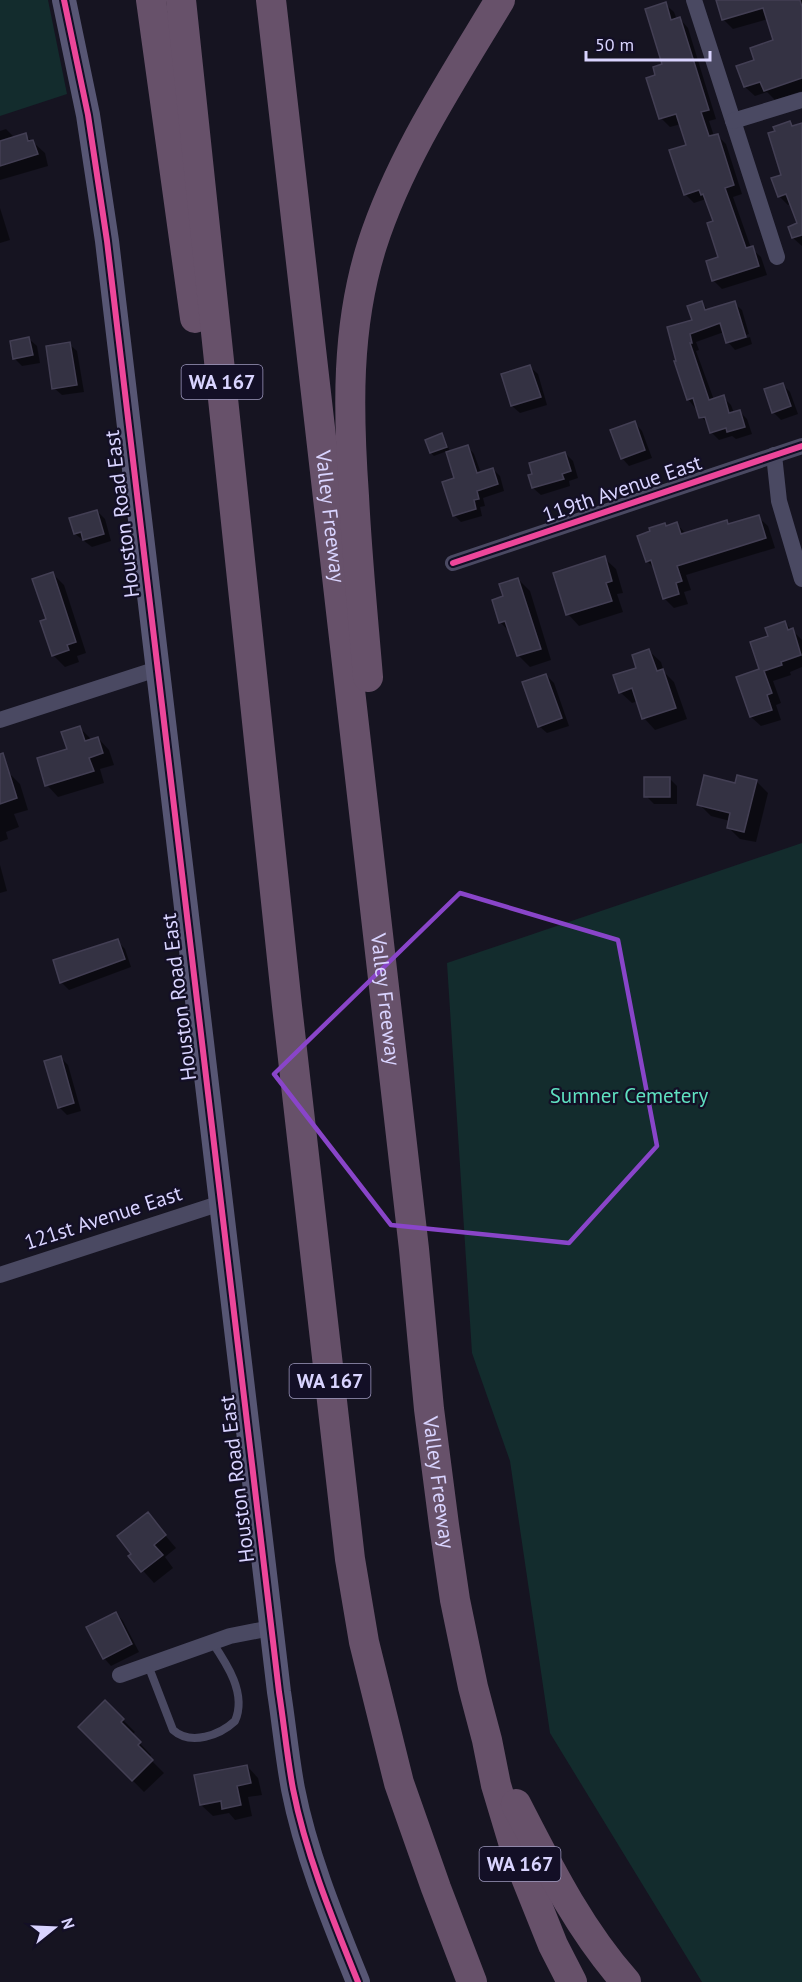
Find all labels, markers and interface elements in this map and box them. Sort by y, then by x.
scale bar [586,24,710,62]
text: 50 m [595,33,634,56]
road number: WA 167 [182,365,262,399]
street label: Houston Road East [98,429,145,599]
street label: Valley Freeway [310,448,352,584]
street label: 119th Avenue East [539,449,705,528]
street label: Houston Road East [155,912,202,1082]
street label: Valley Freeway [365,931,407,1067]
park label: Sumner Cemetery [550,1082,708,1109]
street label: 121st Avenue East [21,1179,185,1256]
road number: WA 167 [290,1364,370,1398]
street label: Houston Road East [213,1394,260,1564]
street label: Valley Freeway [417,1414,461,1551]
road number: WA 167 [480,1847,560,1881]
north arrow [24,1898,84,1958]
text: N [57,1915,79,1931]

